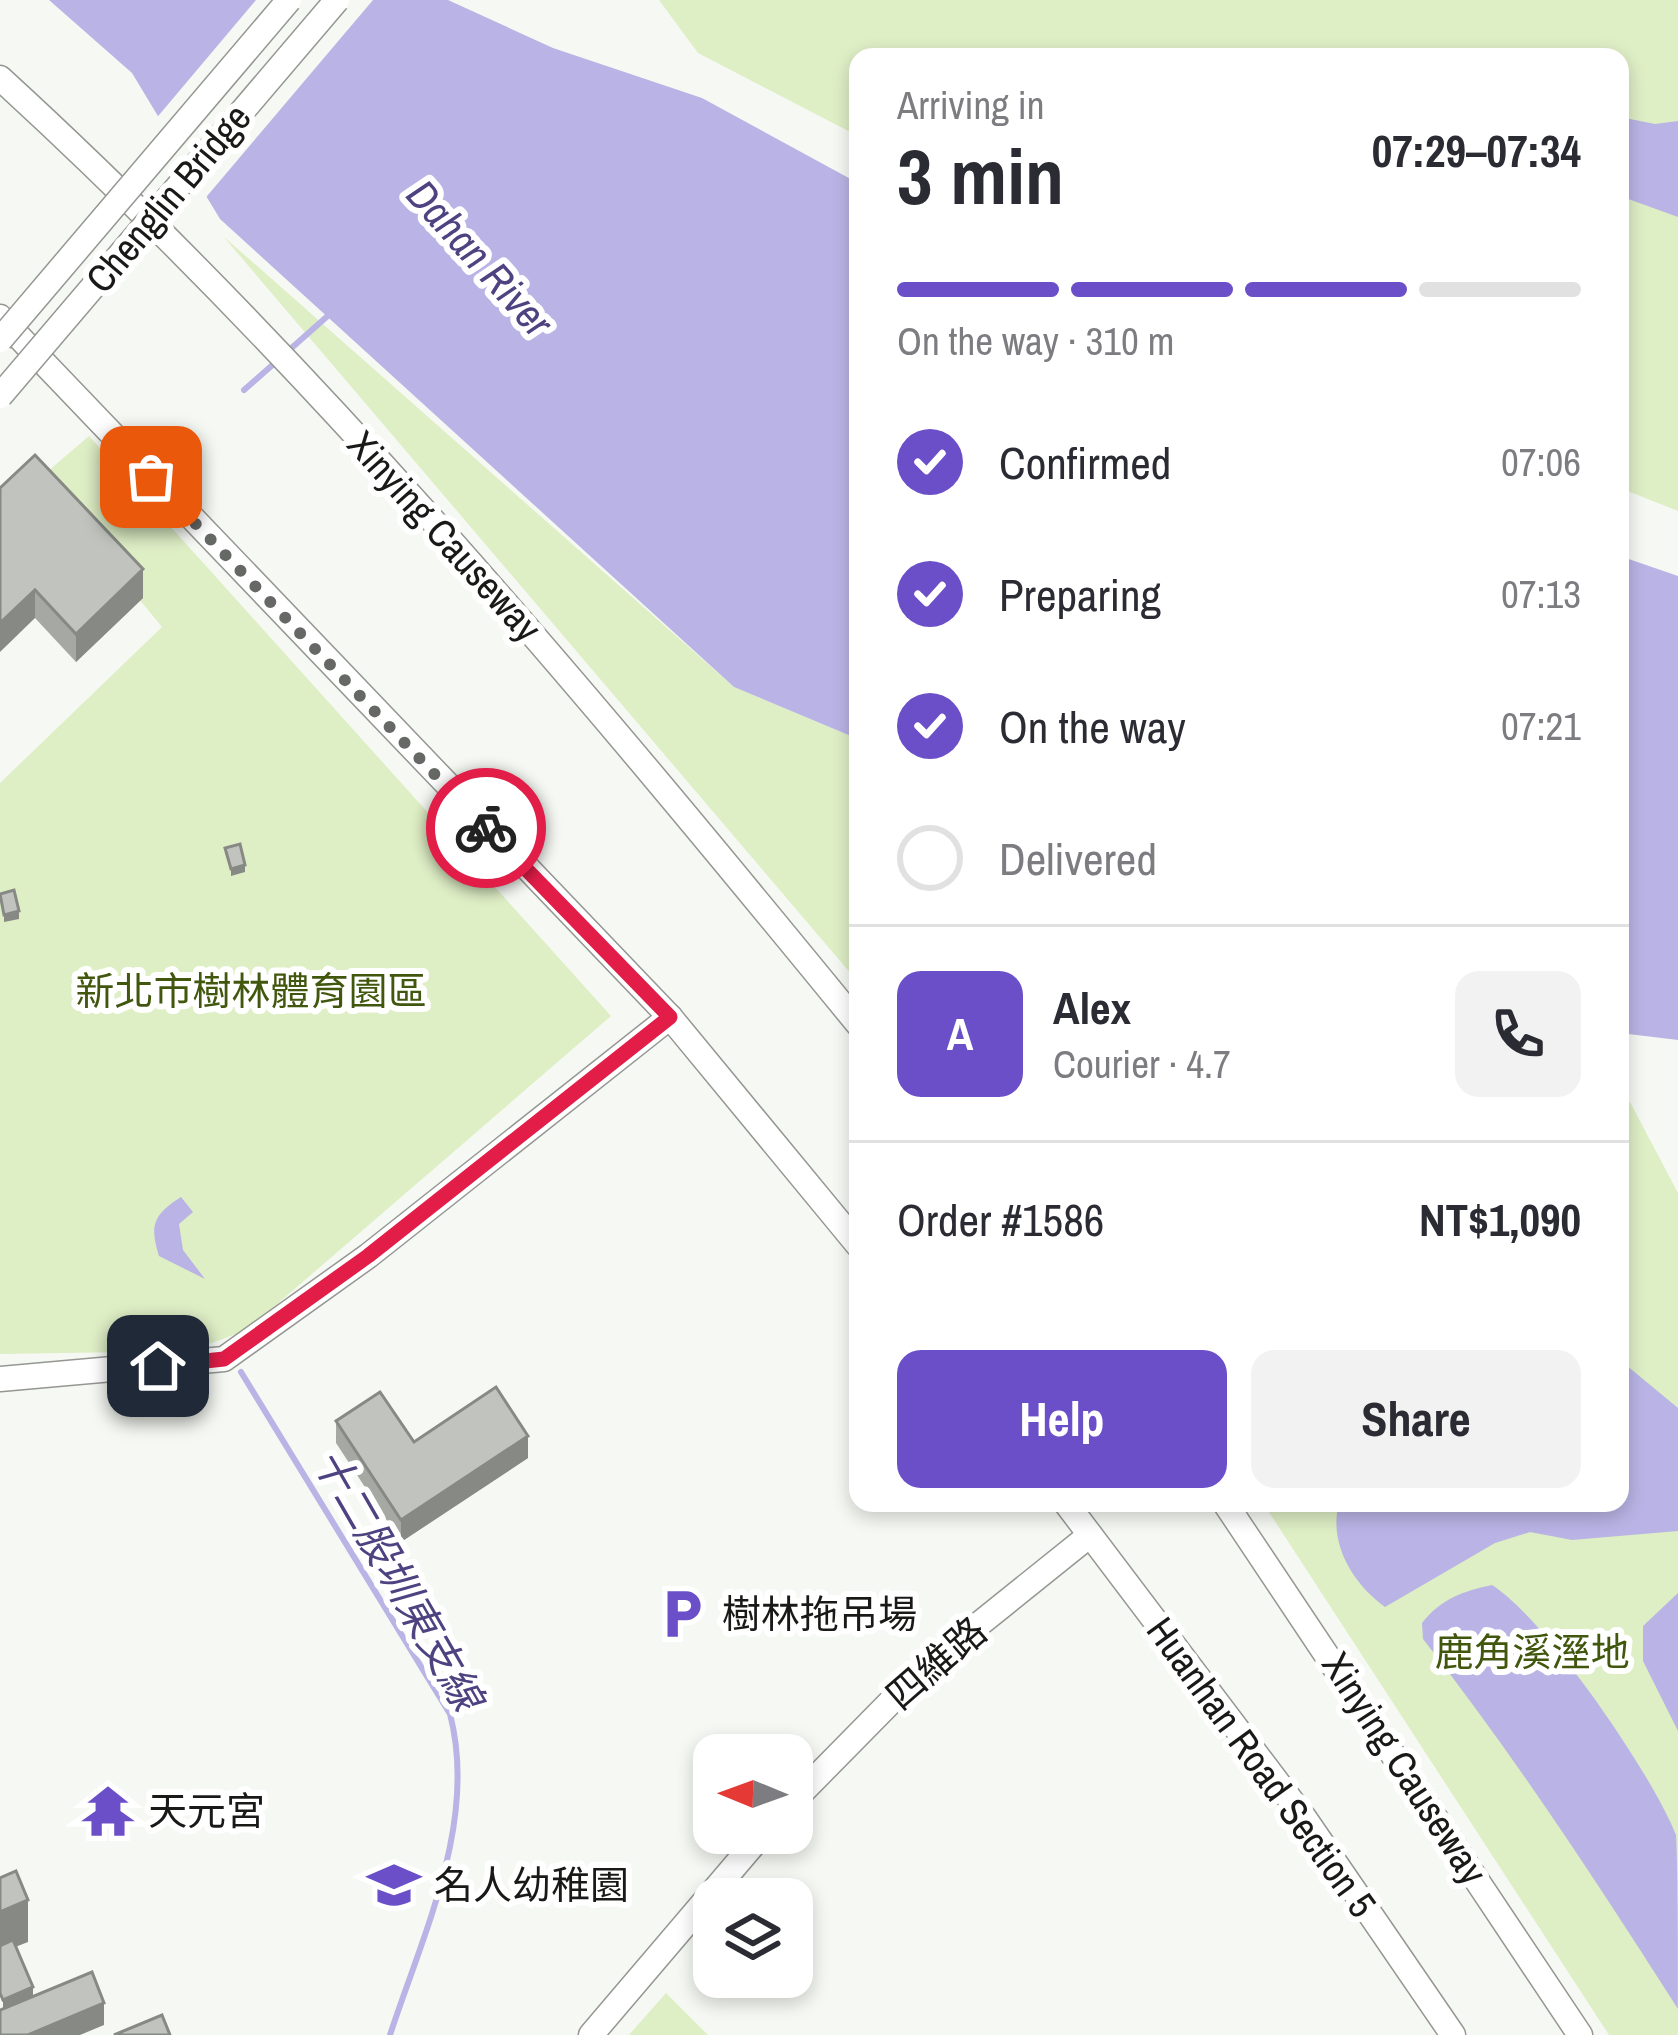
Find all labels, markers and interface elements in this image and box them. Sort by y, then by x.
text: Arriving in [897,79,1045,131]
street label: Chenglin Bridge [74,93,262,303]
text: 07:29–07:34 [1372,120,1581,181]
text: 3 min [897,123,1064,228]
water label: Dahan River [395,167,567,350]
text: On the way · 310 m [897,315,1174,367]
street label: Xinying Causeway [336,420,554,652]
pin [100,426,202,528]
icon: check [897,429,963,495]
text: Confirmed [999,432,1171,493]
text: 07:06 [1501,436,1581,488]
icon: bag [118,444,184,510]
icon: check [897,561,963,627]
text: Preparing [999,564,1161,625]
text: 07:13 [1501,568,1581,620]
icon: check [897,693,963,759]
text: On the way [999,696,1186,757]
text: 07:21 [1501,700,1581,752]
courier [426,768,546,888]
icon: bike [453,795,519,861]
text: Delivered [999,828,1157,889]
park label: 新北市樹林體育園區 [75,965,427,1017]
button: phone [1455,971,1581,1097]
text: Alex [1053,977,1131,1038]
text: A [947,1003,973,1064]
text: Courier · 4.7 [1053,1038,1231,1090]
text: Order #1586 [897,1189,1104,1250]
text: NT$1,090 [1419,1189,1581,1250]
pin [107,1315,209,1417]
icon: home [125,1333,191,1399]
button: Help [897,1350,1227,1488]
button: Share [1251,1350,1581,1488]
water label: 十二股圳東支線 [300,1438,498,1724]
parking icon: 樹林拖吊場 [653,1585,711,1643]
place label: 樹林拖吊場 [722,1588,917,1640]
street label: 四維路 [875,1605,997,1721]
street label: Huanhan Road Section 5 [1135,1606,1389,1928]
park label: 鹿角溪溼地 [1434,1626,1630,1678]
street label: Xinying Causeway [1311,1642,1499,1894]
north arrow [693,1734,813,1854]
map controls [693,1734,813,1998]
temple icon: 天元宮 [79,1782,137,1840]
place label: 天元宮 [148,1785,265,1837]
school or university icon: 名人幼稚園 [365,1856,423,1914]
place label: 名人幼稚園 [434,1859,629,1911]
button: layers [693,1878,813,1998]

